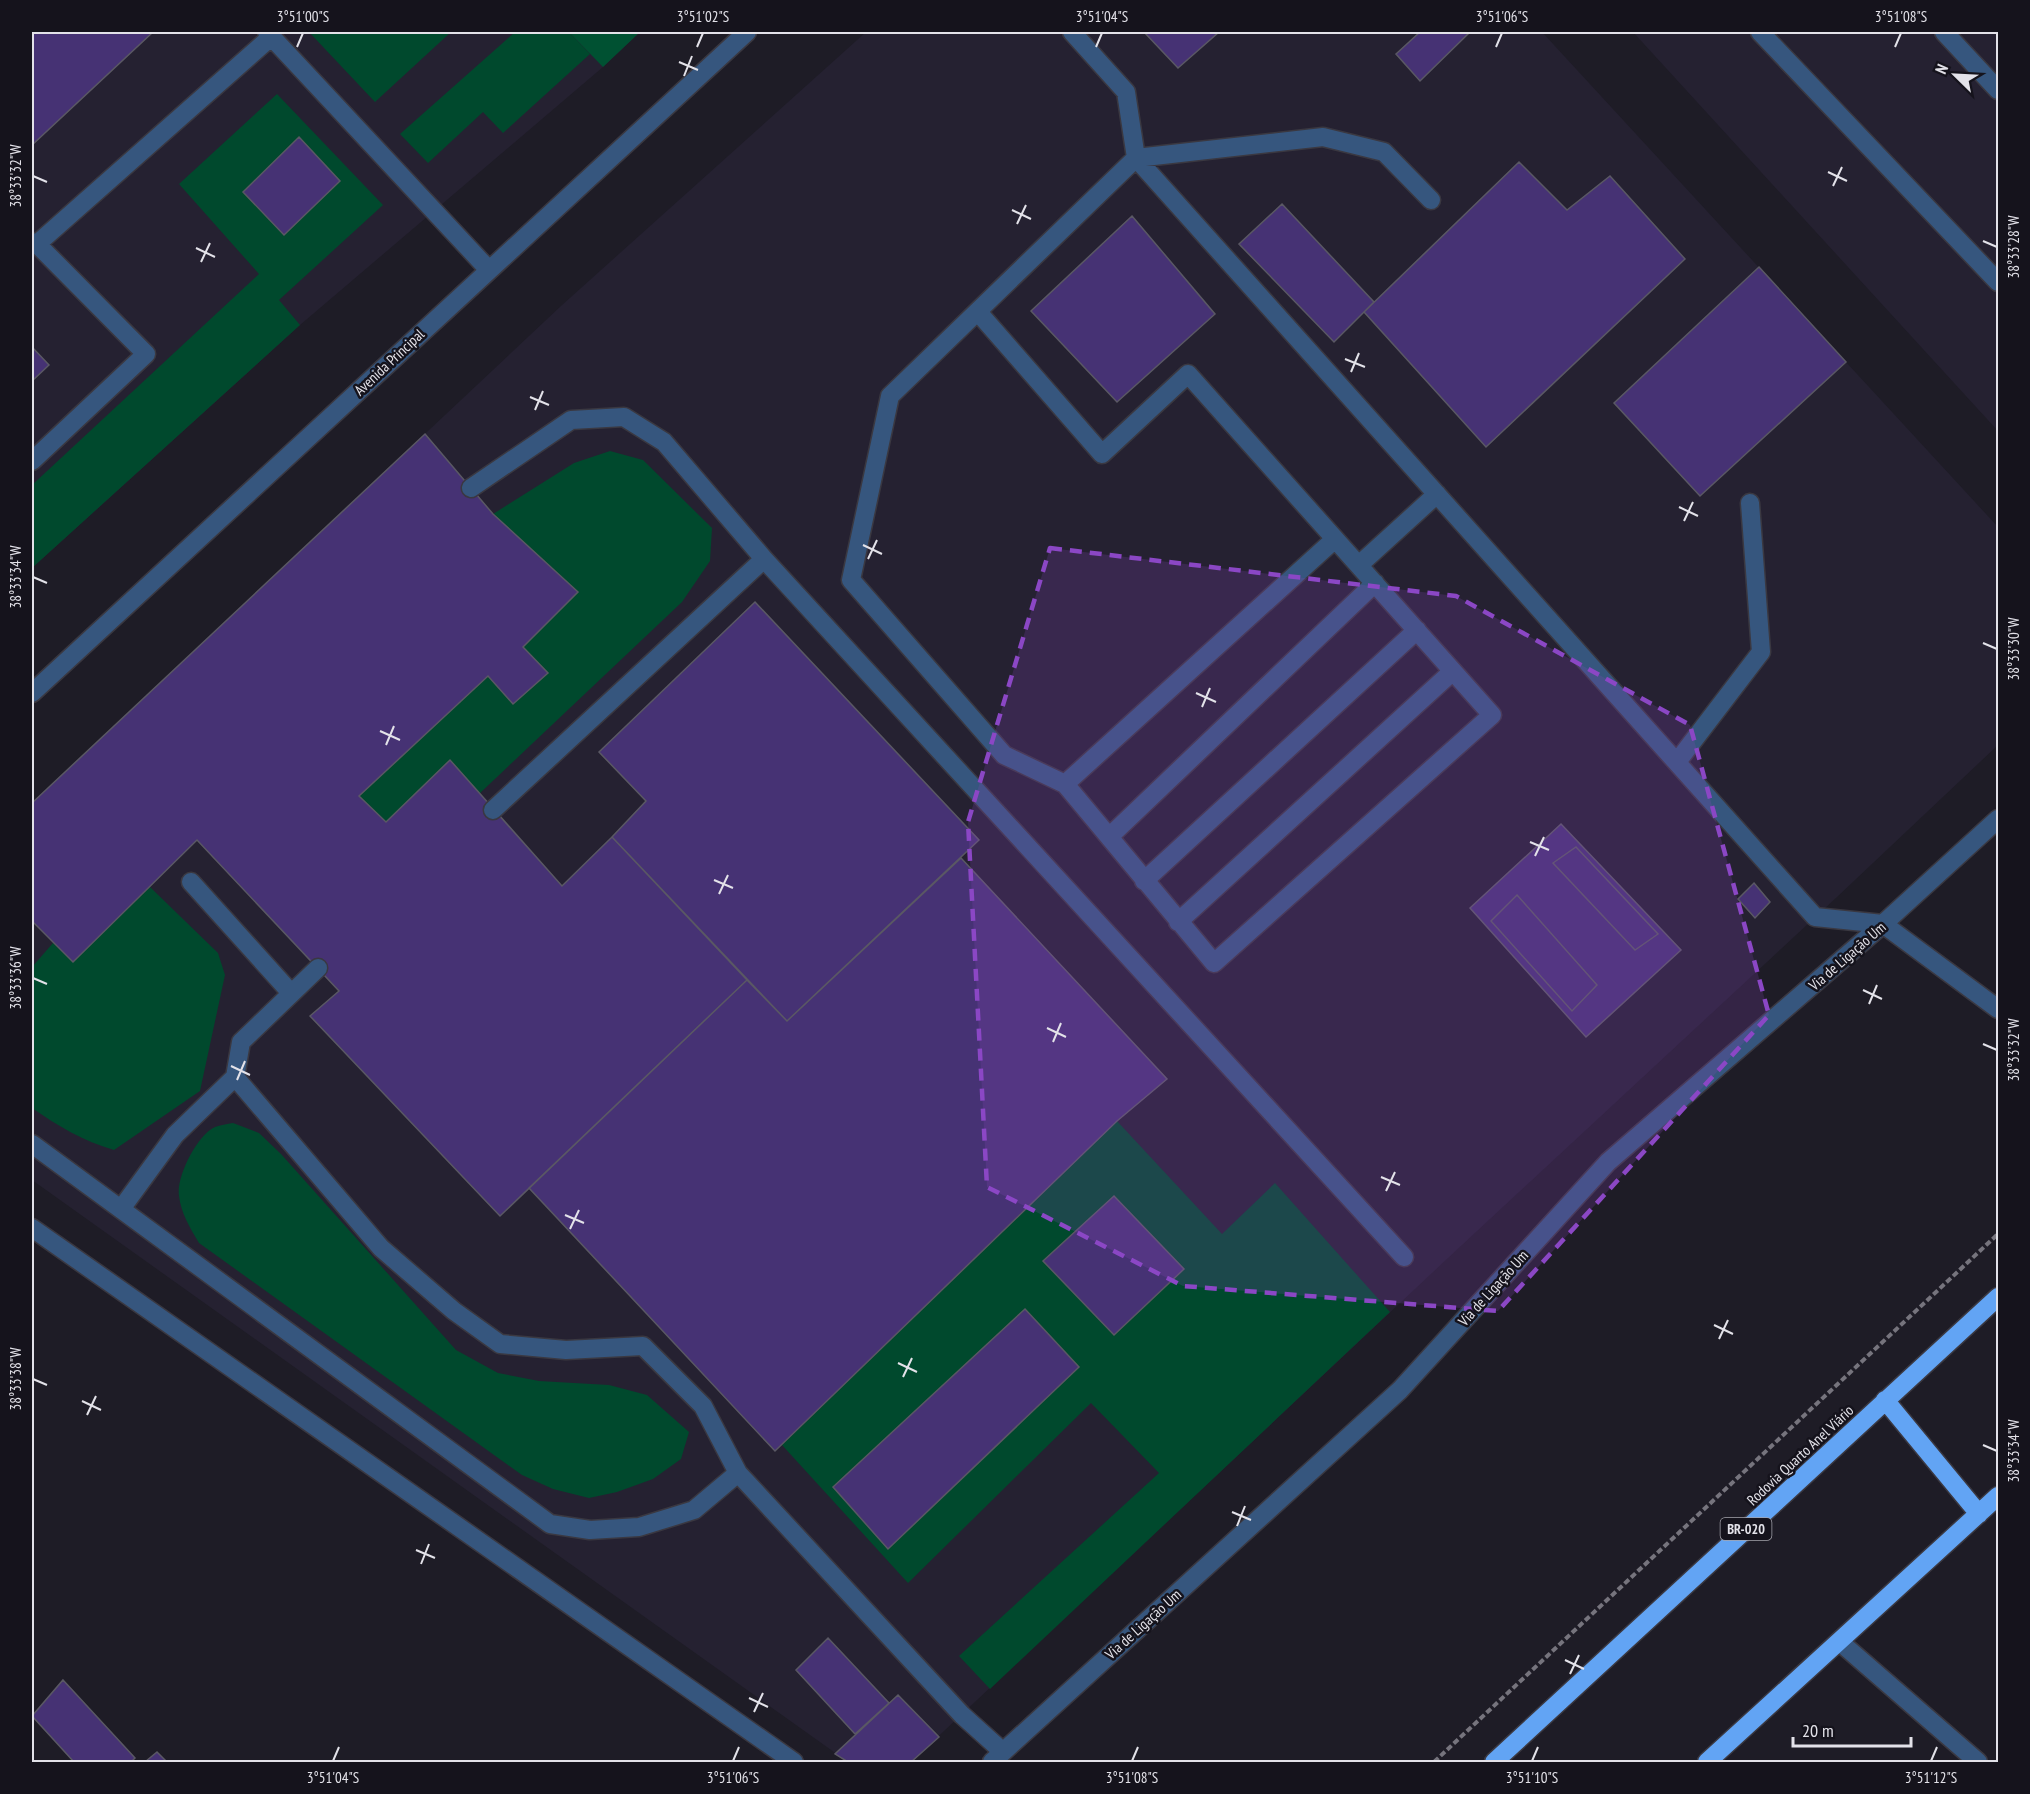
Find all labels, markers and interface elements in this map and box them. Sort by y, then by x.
text: 3°51'00"S [277,7,329,26]
text: 3°51'02"S [677,7,729,26]
text: 3°51'04"S [1076,7,1128,26]
text: 3°51'06"S [1476,7,1528,26]
text: 3°51'08"S [1875,7,1927,26]
north arrow [1925,45,1985,105]
text: N [1930,61,1952,77]
text: 38°33'32"W [6,144,25,208]
text: 38°33'28"W [2004,215,2023,279]
street label: Avenida Principal [350,324,428,399]
text: 38°33'34"W [6,545,25,609]
text: 38°33'30"W [2004,617,2023,681]
street label: Via de Ligação Um [1804,917,1889,995]
text: 38°33'36"W [6,946,25,1010]
text: 38°33'32"W [2004,1018,2023,1082]
street label: Via de Ligação Um [1453,1246,1532,1331]
text: 38°33'38"W [6,1347,25,1411]
street label: Rodovia Quarto Anel Viário [1743,1401,1857,1509]
text: 38°33'34"W [2004,1419,2023,1483]
road number: BR-020 [1720,1518,1772,1540]
street label: Via de Ligação Um [1100,1585,1185,1664]
scale bar [1793,1710,1912,1748]
text: 20 m [1802,1719,1834,1742]
text: 3°51'04"S [307,1768,359,1787]
text: 3°51'06"S [707,1768,759,1787]
text: 3°51'08"S [1106,1768,1158,1787]
text: 3°51'10"S [1506,1768,1558,1787]
text: 3°51'12"S [1905,1768,1957,1787]

